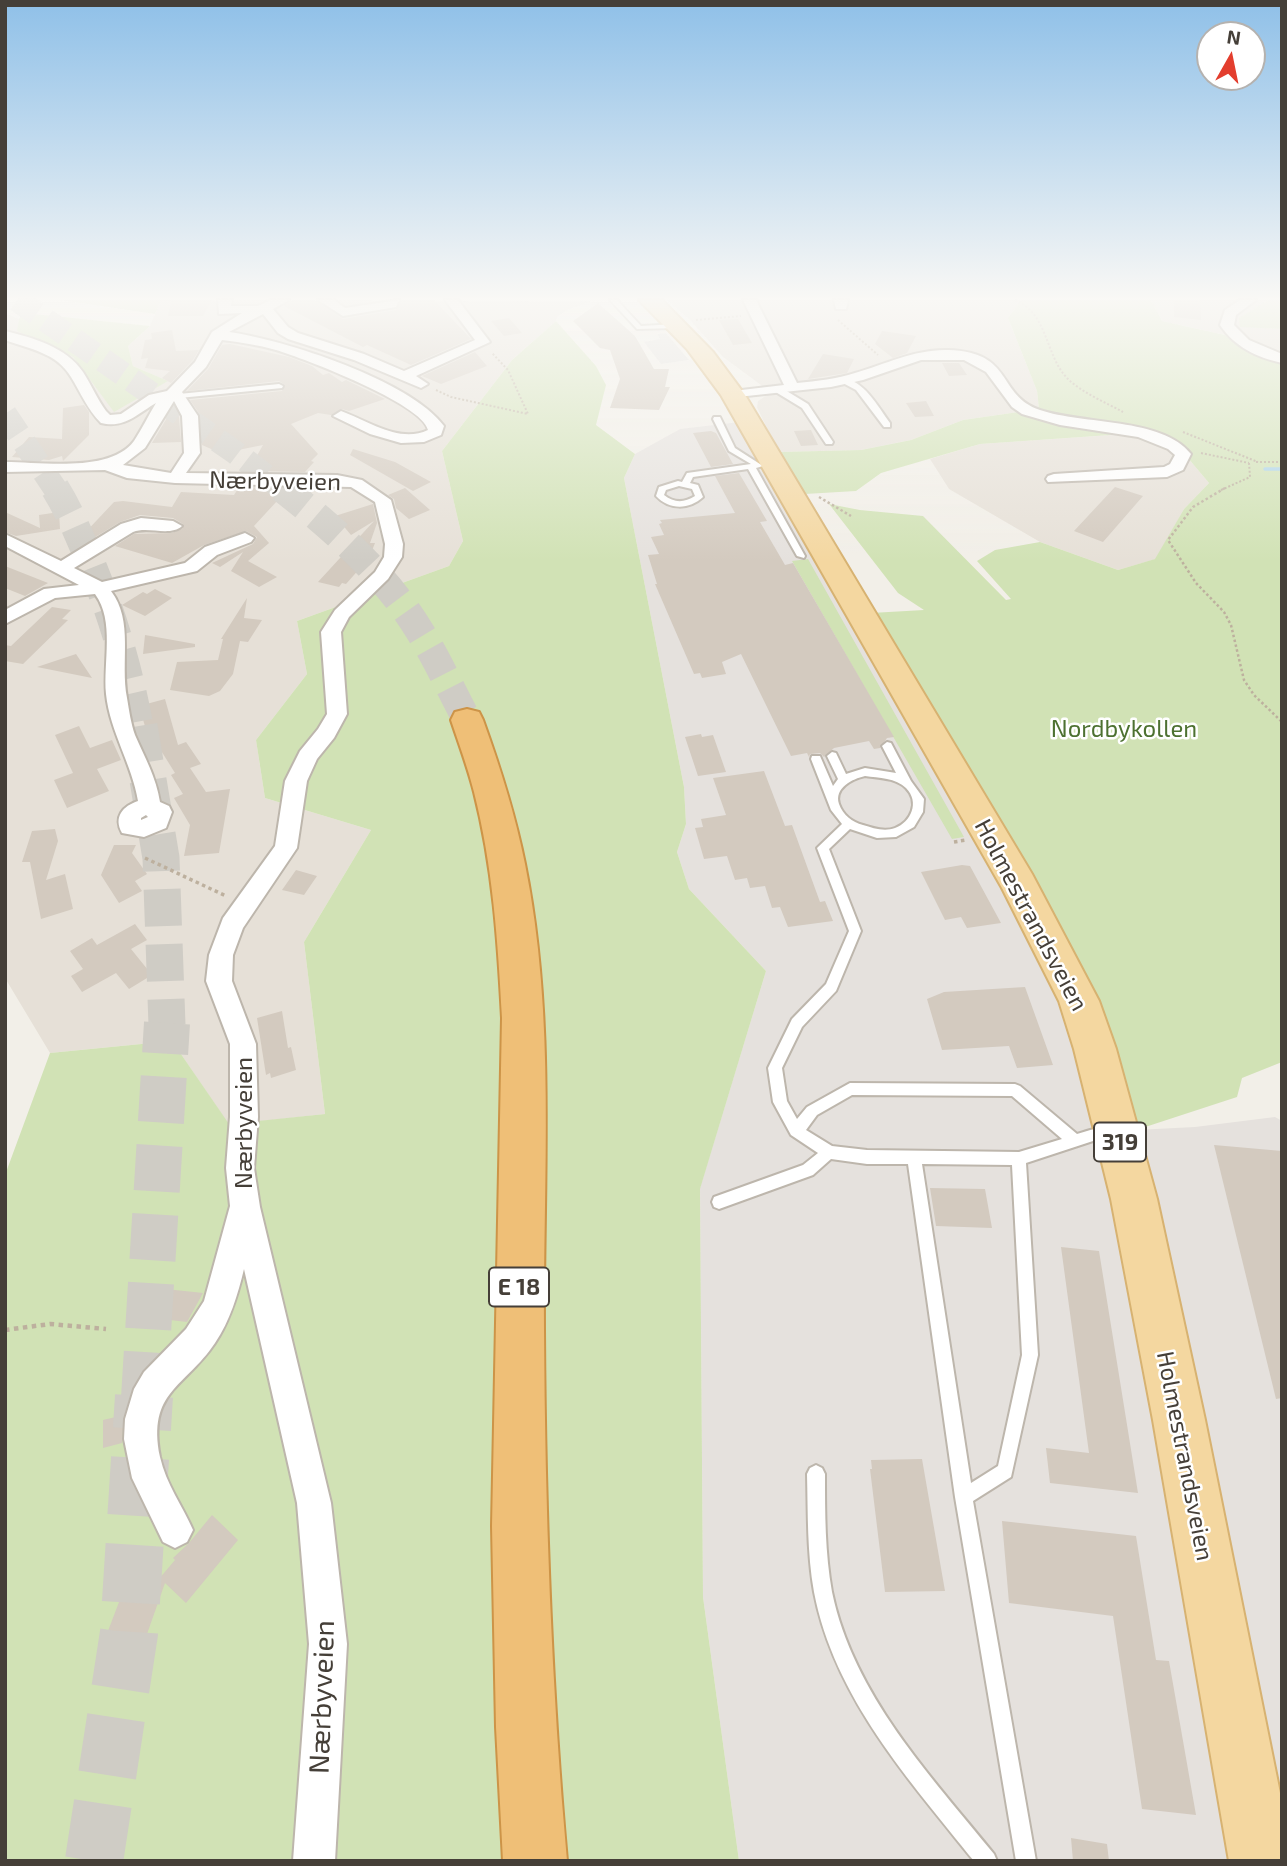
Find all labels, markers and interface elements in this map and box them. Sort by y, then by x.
north arrow [1196,21,1266,91]
text: N [1225,24,1243,49]
street label: Nærbyveien [209,465,341,497]
park label: Nordbykollen [1051,715,1197,743]
street label: Holmestrandsveien [968,814,1094,1016]
street label: Nærbyveien [230,1057,258,1189]
road number: 319 [1094,1122,1146,1162]
road number: E 18 [489,1268,549,1306]
street label: Holmestrandsveien [1151,1349,1219,1563]
street label: Nærbyveien [303,1619,341,1775]

